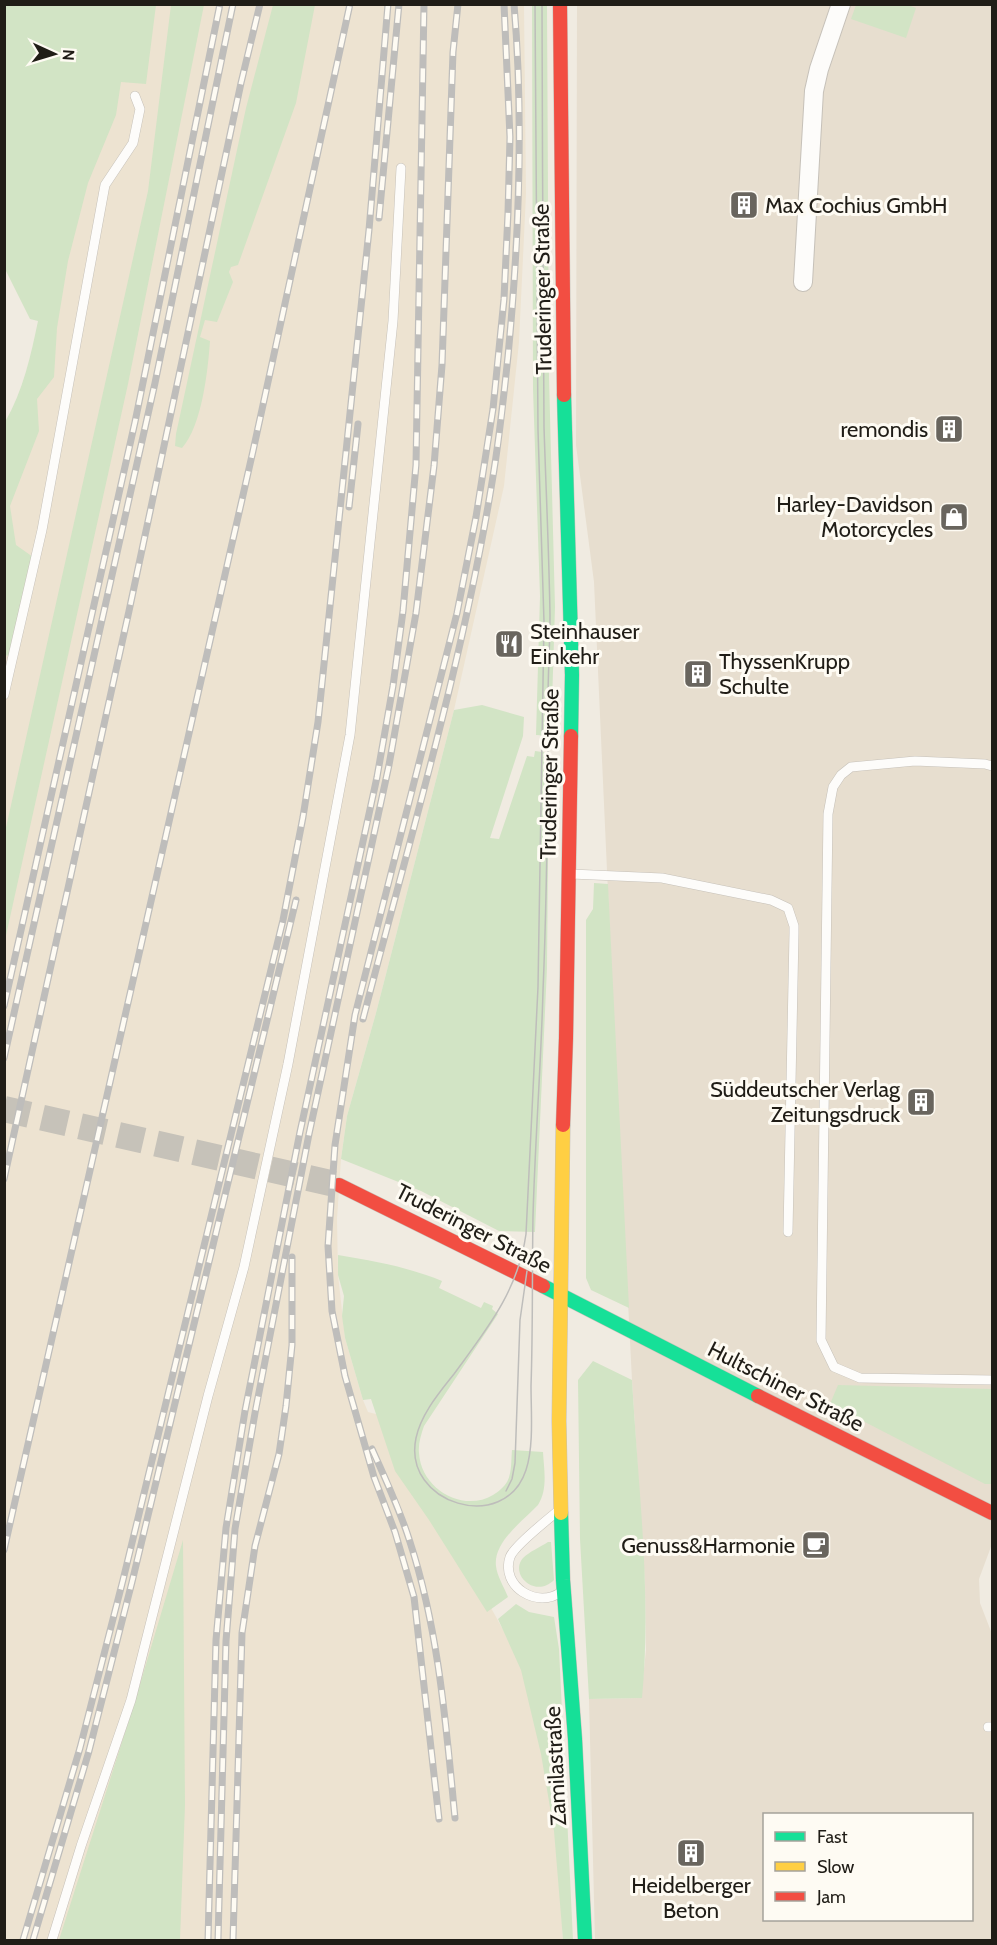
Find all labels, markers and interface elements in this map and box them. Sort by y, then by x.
north arrow [24,24,84,84]
text: N [59,49,78,61]
building icon: Max Cochius GmbH [728,189,760,221]
place label: Max Cochius GmbH [765,192,947,219]
street label: Truderinger Straße [528,203,557,375]
building icon: remondis [933,413,965,445]
place label: remondis [840,416,928,443]
place label: Harley-Davidson Motorcycles [776,491,933,543]
shop icon: Harley-Davidson Motorcycles [938,501,970,533]
place label: Steinhauser Einkehr [530,618,639,670]
restaurant icon: Steinhauser Einkehr [493,628,525,660]
place label: ThyssenKrupp Schulte [719,648,850,700]
building icon: ThyssenKrupp Schulte [682,658,714,690]
street label: Truderinger Straße [535,688,564,860]
place label: Süddeutscher Verlag Zeitungsdruck [710,1076,901,1128]
building icon: Süddeutscher Verlag Zeitungsdruck [905,1086,937,1118]
street label: Truderinger Straße [391,1178,556,1279]
street label: Hultschiner Straße [703,1335,868,1437]
cafe icon: Genuss&Harmonie [800,1529,832,1561]
place label: Genuss&Harmonie [621,1532,795,1559]
street label: Zamilastraße [539,1705,572,1827]
legend [763,1813,973,1921]
text: Fast [817,1826,848,1848]
building icon: Heidelberger Beton [675,1837,707,1869]
text: Slow [817,1856,854,1878]
place label: Heidelberger Beton [631,1872,751,1924]
text: Jam [816,1886,846,1908]

